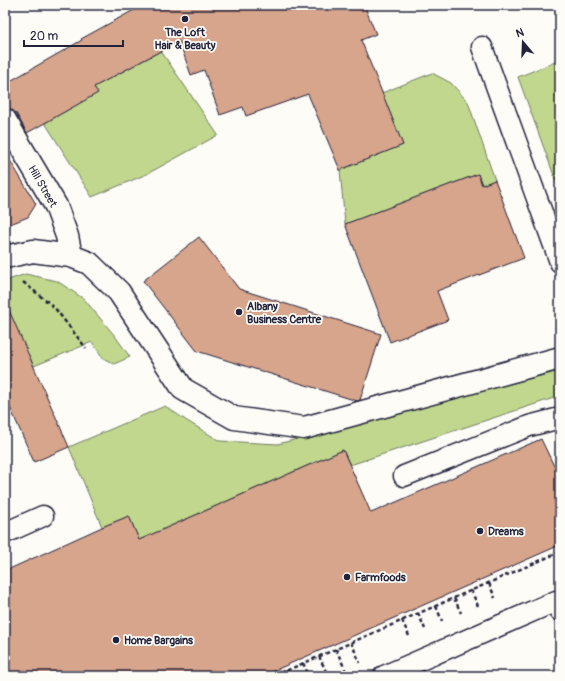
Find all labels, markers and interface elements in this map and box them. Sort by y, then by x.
marker: The Loft Hair & Beauty [180,14,190,24]
scale bar [24,22,123,48]
north arrow [503,22,543,62]
text: N [514,25,526,40]
place label: The Loft Hair & Beauty [155,26,216,52]
text: 20 m [30,29,59,44]
street label: Hill Street [25,163,60,210]
place label: Albany Business Centre [247,300,322,326]
marker: Albany Business Centre [234,307,244,317]
place label: Dreams [488,525,524,538]
marker: Dreams [475,526,485,536]
place label: Farmfoods [355,571,406,584]
marker: Farmfoods [342,572,352,582]
place label: Home Bargains [124,634,193,647]
marker: Home Bargains [111,635,121,645]

